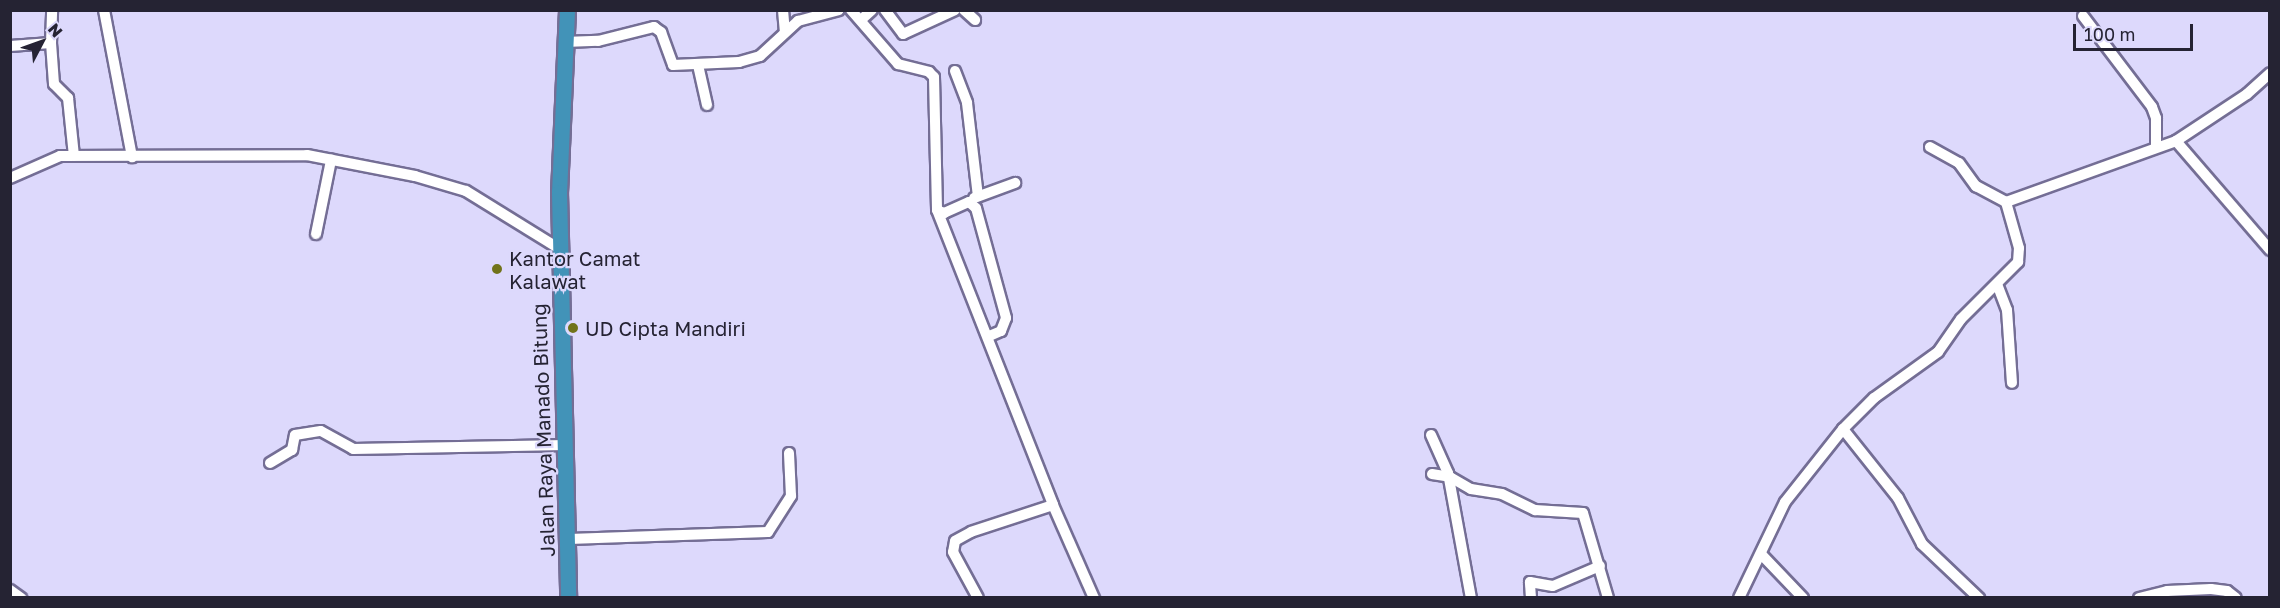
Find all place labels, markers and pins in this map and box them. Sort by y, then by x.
place label: Kantor Camat Kalawat [509,246,640,293]
marker: Kantor Camat Kalawat [490,262,504,276]
place label: UD Cipta Mandiri [585,316,746,340]
marker: UD Cipta Mandiri [566,321,580,335]

